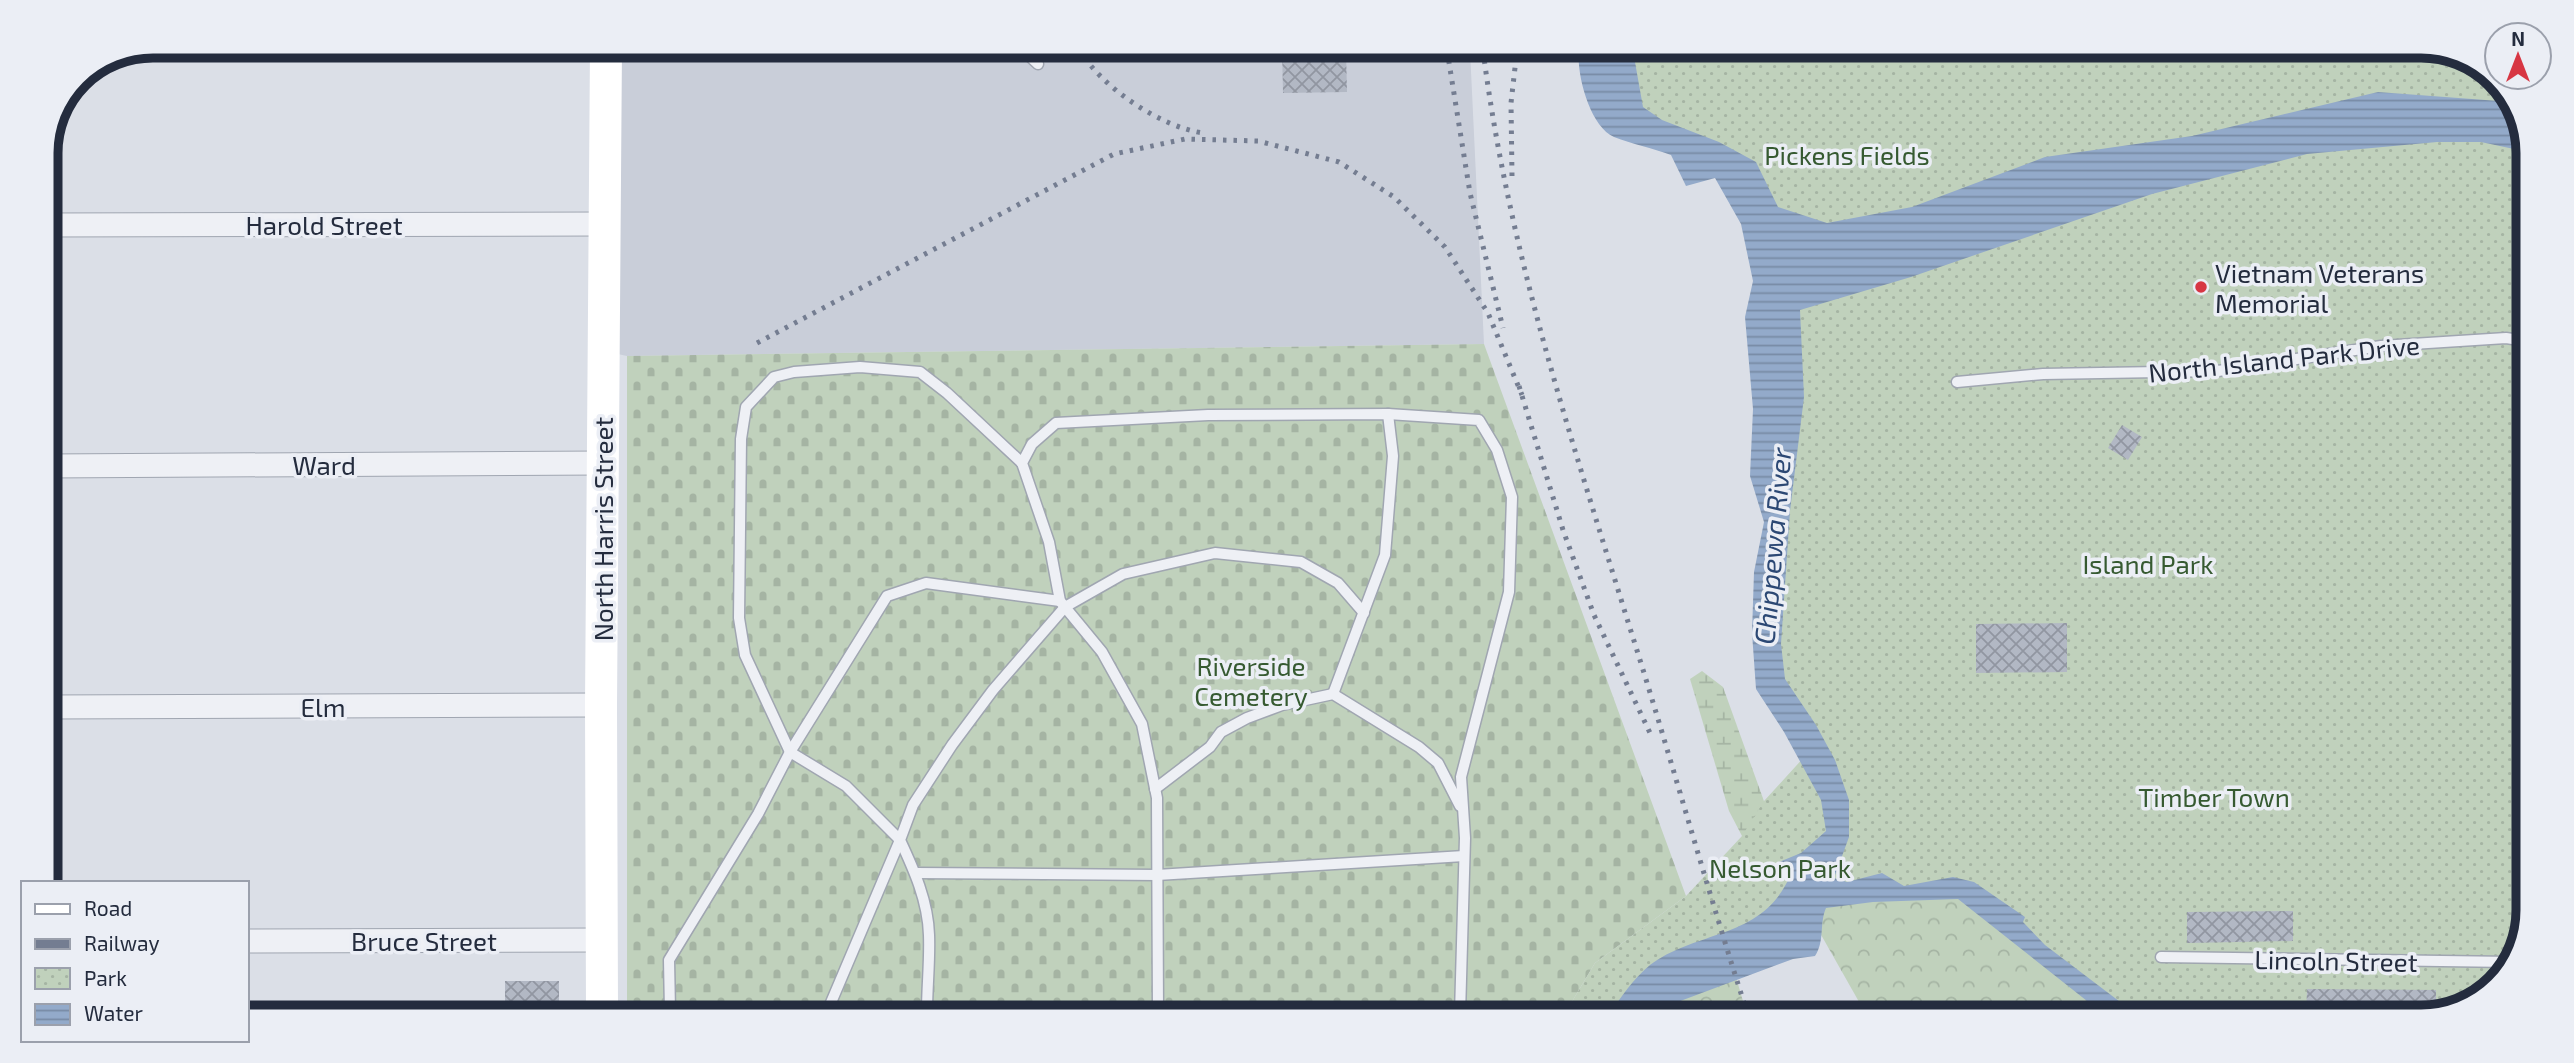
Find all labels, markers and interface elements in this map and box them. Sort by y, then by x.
north arrow [2483,21,2553,91]
text: N [2511,27,2525,50]
park label: Pickens Fields [1764,139,1930,170]
street label: Harold Street [245,209,403,240]
place label: Vietnam Veterans Memorial [2215,257,2424,318]
marker: Vietnam Veterans Memorial [2193,279,2209,295]
street label: North Island Park Drive [2147,328,2421,388]
street label: North Harris Street [587,417,618,641]
water label: Chippewa River [1746,445,1798,646]
street label: Ward [292,449,356,480]
park label: Island Park [2083,548,2214,579]
park label: Riverside Cemetery [1194,650,1308,711]
street label: Elm [300,691,346,722]
park label: Timber Town [2138,781,2290,812]
park label: Nelson Park [1709,852,1851,883]
legend [21,881,248,1042]
text: Road [84,895,132,920]
street label: Bruce Street [351,925,497,956]
text: Railway [84,930,160,955]
street label: Lincoln Street [2254,943,2418,977]
text: Park [84,965,127,990]
text: Water [84,1000,143,1025]

